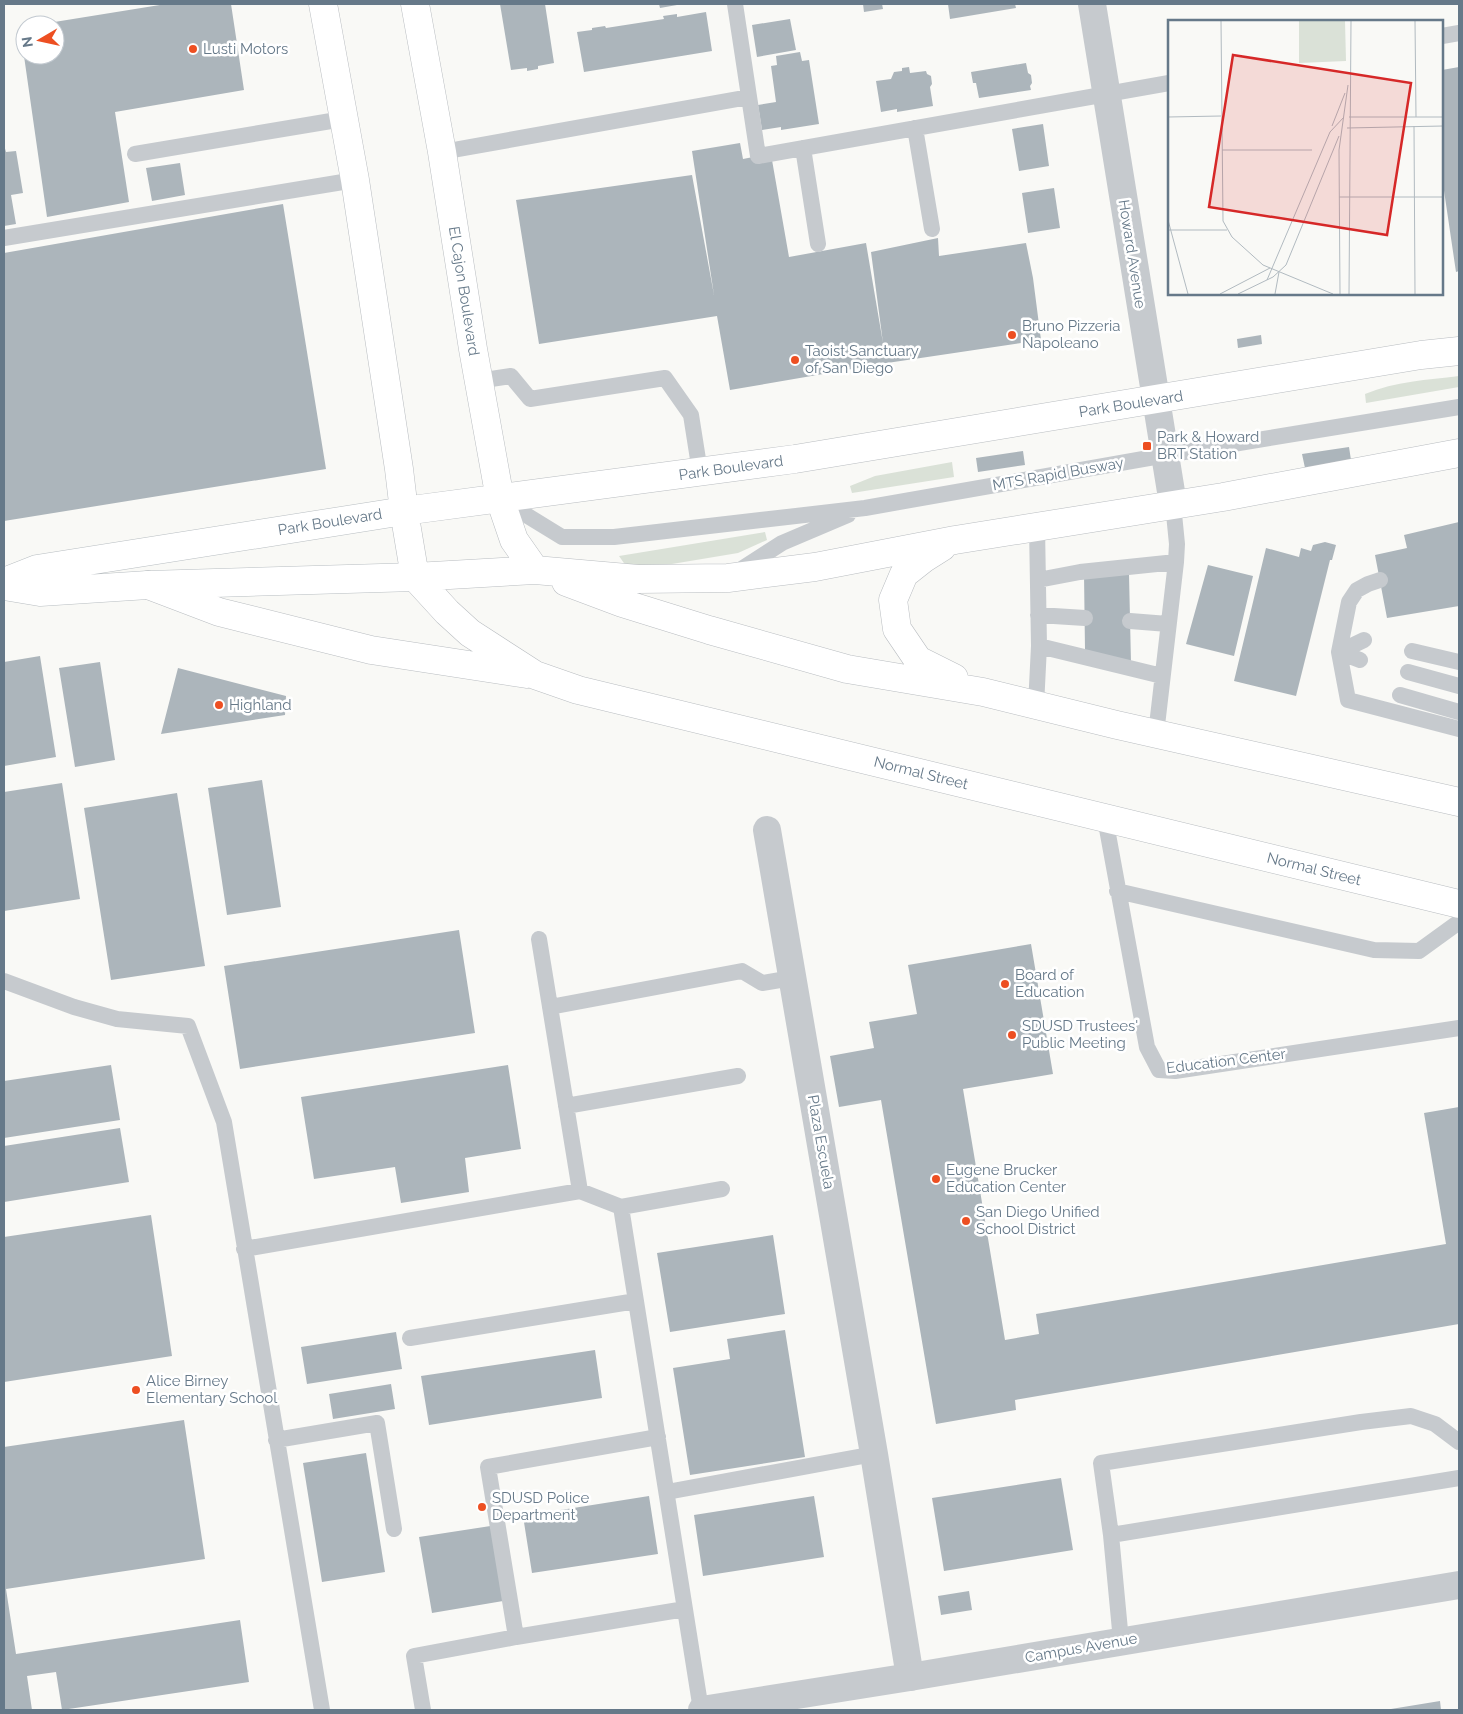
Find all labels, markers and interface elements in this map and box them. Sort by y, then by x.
north arrow [15,15,65,65]
inset map [1168,20,1443,295]
text: N [18,36,36,49]
place label: Lusti Motors [203,40,288,58]
marker: Lusti Motors [187,43,199,55]
street label: Howard Avenue [1114,198,1150,310]
street label: El Cajon Boulevard [445,225,483,357]
place label: Bruno Pizzeria Napoleano [1022,317,1120,352]
marker: Bruno Pizzeria Napoleano [1006,329,1018,341]
place label: Taoist Sanctuary of San Diego [805,342,919,377]
marker: Taoist Sanctuary of San Diego [789,354,801,366]
street label: Park Boulevard [1078,387,1184,421]
place label: Park & Howard BRT Station [1157,428,1259,463]
marker: Park & Howard BRT Station [1141,440,1153,452]
street label: Park Boulevard [678,452,784,484]
street label: MTS Rapid Busway [991,454,1125,494]
street label: Park Boulevard [277,505,383,539]
place label: Highland [229,696,292,714]
marker: Highland [213,699,225,711]
street label: Normal Street [872,753,970,793]
street label: Normal Street [1265,849,1363,889]
place label: Board of Education [1015,966,1084,1001]
marker: Board of Education [999,978,1011,990]
place label: SDUSD Trustees' Public Meeting [1022,1017,1138,1052]
marker: SDUSD Trustees' Public Meeting [1006,1029,1018,1041]
street label: Education Center [1165,1045,1287,1077]
street label: Plaza Escuela [804,1093,838,1191]
place label: Eugene Brucker Education Center [946,1161,1067,1196]
marker: Eugene Brucker Education Center [930,1173,942,1185]
place label: San Diego Unified School District [976,1203,1100,1238]
marker: San Diego Unified School District [960,1215,972,1227]
place label: Alice Birney Elementary School [146,1372,278,1407]
marker: Alice Birney Elementary School [130,1384,142,1396]
place label: SDUSD Police Department [492,1489,589,1524]
marker: SDUSD Police Department [476,1501,488,1513]
street label: Campus Avenue [1023,1629,1139,1667]

